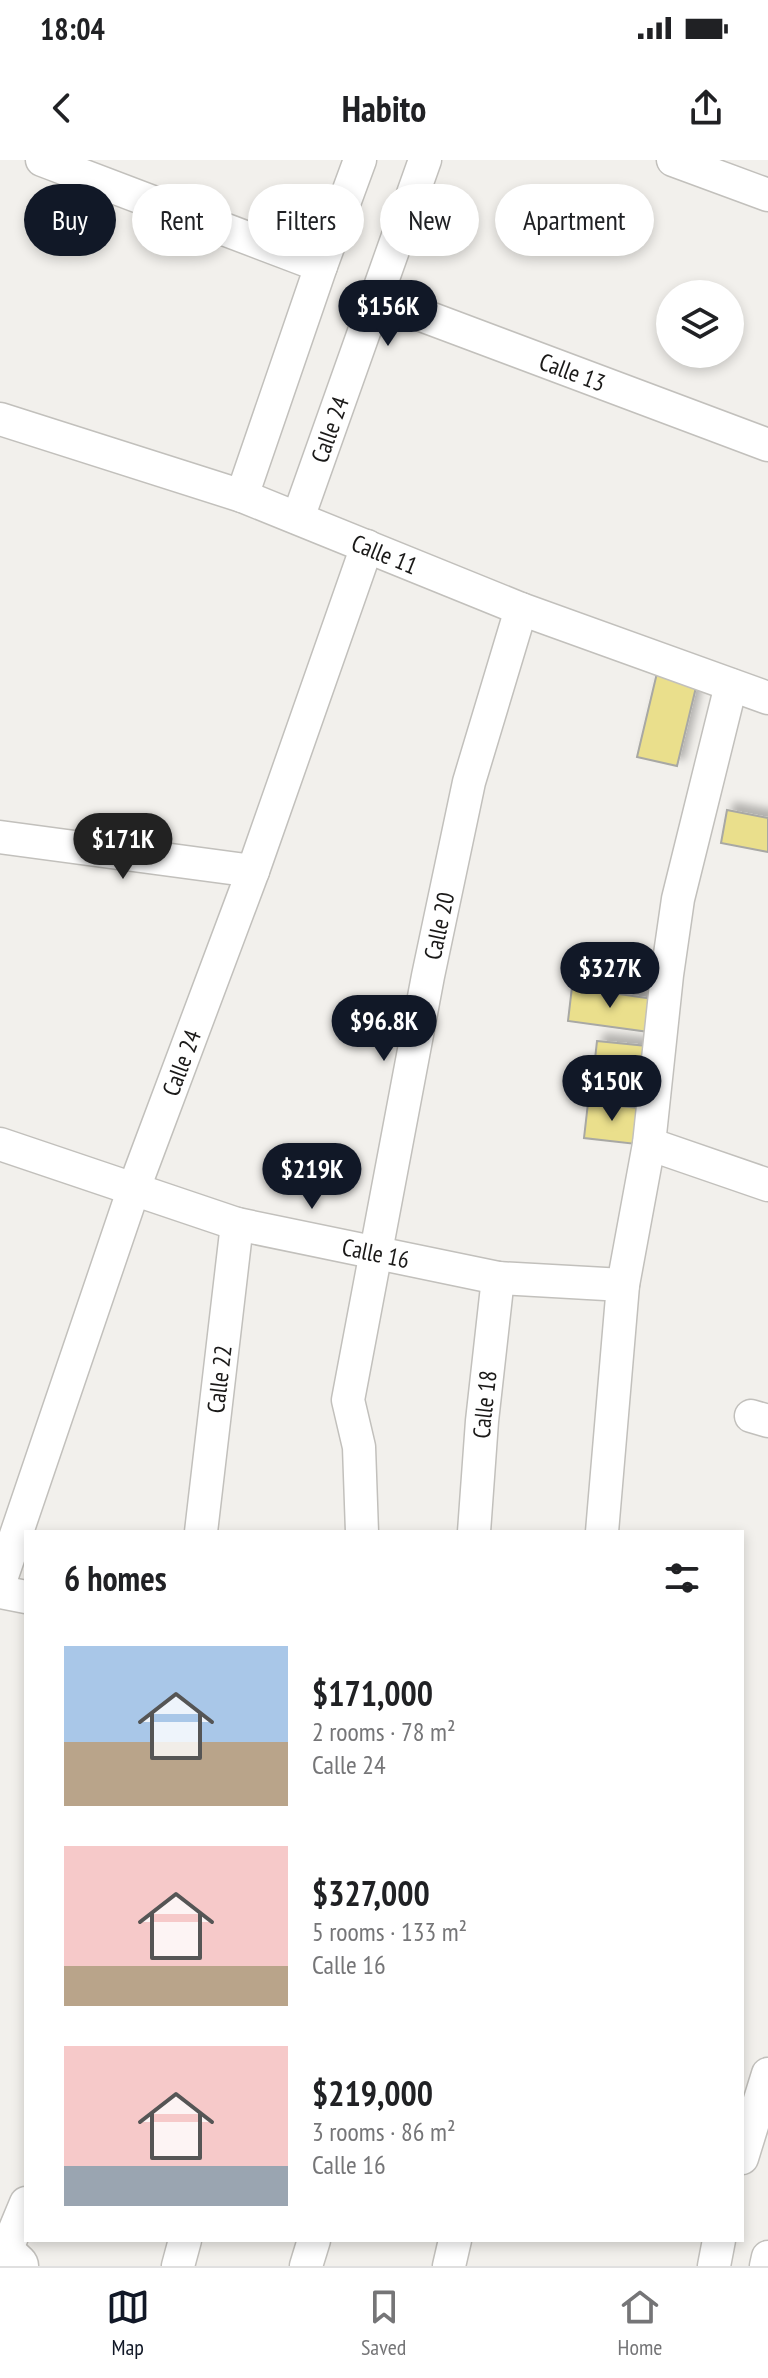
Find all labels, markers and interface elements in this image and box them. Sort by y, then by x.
text: 18:04 [40,9,105,48]
text: Habito [342,85,426,132]
icon: back [40,86,84,130]
icon: share [684,86,728,130]
chip: Buy [24,184,116,256]
chip: Rent [132,184,232,256]
chip: Filters [248,184,364,256]
chip: New [380,184,479,256]
chip: Apartment [495,184,654,256]
pin: $156K [332,280,444,348]
map controls [656,280,744,368]
button: layers [656,280,744,368]
text: $156K [356,289,420,322]
street label: Calle 13 [535,345,610,398]
street label: Calle 24 [303,392,355,467]
street label: Calle 11 [347,527,422,581]
pin: $171K [67,813,179,881]
text: $171K [91,822,155,855]
street label: Calle 20 [416,889,461,962]
pin: $327K [554,942,666,1010]
text: $327K [578,951,642,984]
pin: $96.8K [319,995,449,1063]
text: $96.8K [350,1004,418,1037]
street label: Calle 24 [155,1025,208,1100]
pin: $150K [556,1055,668,1123]
text: $150K [580,1064,644,1097]
pin: $219K [256,1143,368,1211]
text: $219K [280,1152,344,1185]
street label: Calle 16 [339,1231,412,1275]
street label: Calle 22 [200,1343,238,1415]
street label: Calle 18 [465,1369,503,1439]
text: 6 homes [64,1556,167,1600]
icon: filters [660,1556,704,1600]
text: $171,000 [312,1671,433,1715]
icon: home [128,1678,224,1774]
text: 2 rooms · 78 m² [312,1715,456,1748]
text: Calle 24 [312,1748,386,1781]
text: $327,000 [312,1871,430,1915]
icon: home [128,1878,224,1974]
text: 5 rooms · 133 m² [312,1915,467,1948]
text: Calle 16 [312,1948,386,1981]
text: $219,000 [312,2071,433,2115]
icon: home [128,2078,224,2174]
text: 3 rooms · 86 m² [312,2115,456,2148]
text: Calle 16 [312,2148,386,2181]
tab: Map [106,2285,150,2361]
tab: Saved [361,2285,406,2361]
tab: Home [618,2285,662,2361]

